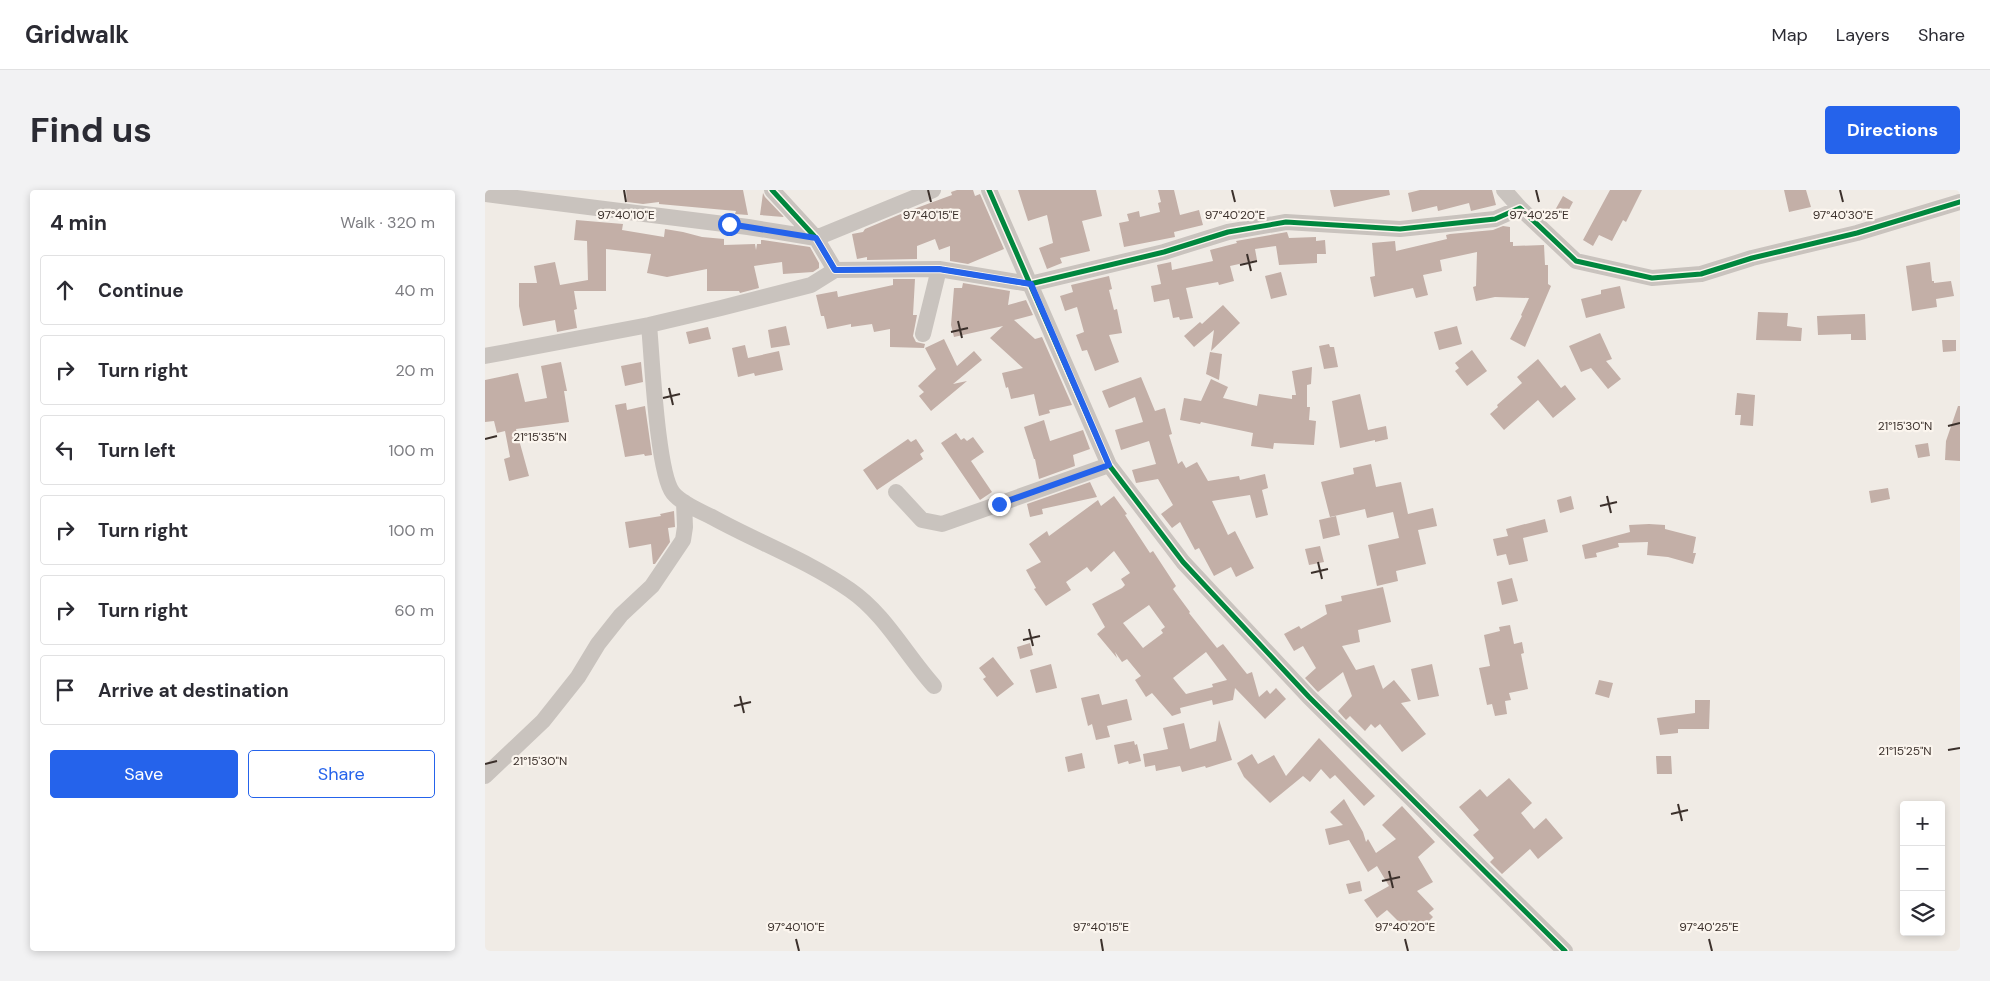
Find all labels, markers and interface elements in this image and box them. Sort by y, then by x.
text: Gridwalk [25,19,129,50]
text: Map [1772,23,1808,47]
text: Layers [1836,23,1890,47]
text: Share [1918,23,1965,47]
button: Directions [1825,106,1960,154]
text: Find us [30,107,152,153]
text: 97°40'10"E [597,207,655,223]
text: 97°40'15"E [903,207,959,223]
text: 97°40'20"E [1205,207,1265,223]
text: 97°40'25"E [1509,207,1569,223]
text: 97°40'30"E [1813,207,1874,223]
text: 4 min [50,209,107,237]
text: Walk · 320 m [340,212,435,233]
route start [718,213,741,236]
icon: ahead [51,276,79,304]
text: Continue [98,278,184,303]
text: 40 m [395,280,434,301]
icon: right [51,356,79,384]
text: Turn right [98,358,188,383]
text: 20 m [395,360,434,381]
text: 21°15'30"N [1878,418,1932,434]
text: 21°15'35"N [513,429,567,445]
icon: left [51,436,79,464]
text: Turn left [98,438,176,463]
text: 100 m [389,440,434,461]
route end [988,493,1011,516]
icon: right [51,516,79,544]
text: Turn right [98,518,188,543]
text: 100 m [389,520,434,541]
icon: right [51,596,79,624]
text: Turn right [98,598,188,623]
text: 60 m [394,600,434,621]
icon: arrive [51,676,79,704]
text: Arrive at destination [98,678,289,703]
text: 21°15'25"N [1878,743,1932,759]
button: Save [50,750,238,798]
button: Share [248,750,435,798]
text: 21°15'30"N [513,753,567,769]
map controls [1900,801,1945,936]
button: + [1900,801,1945,846]
button: − [1900,846,1945,891]
button: layers [1900,891,1945,936]
text: 97°40'10"E [767,919,825,935]
text: 97°40'15"E [1073,919,1129,935]
text: 97°40'20"E [1375,919,1435,935]
text: 97°40'25"E [1679,919,1739,935]

